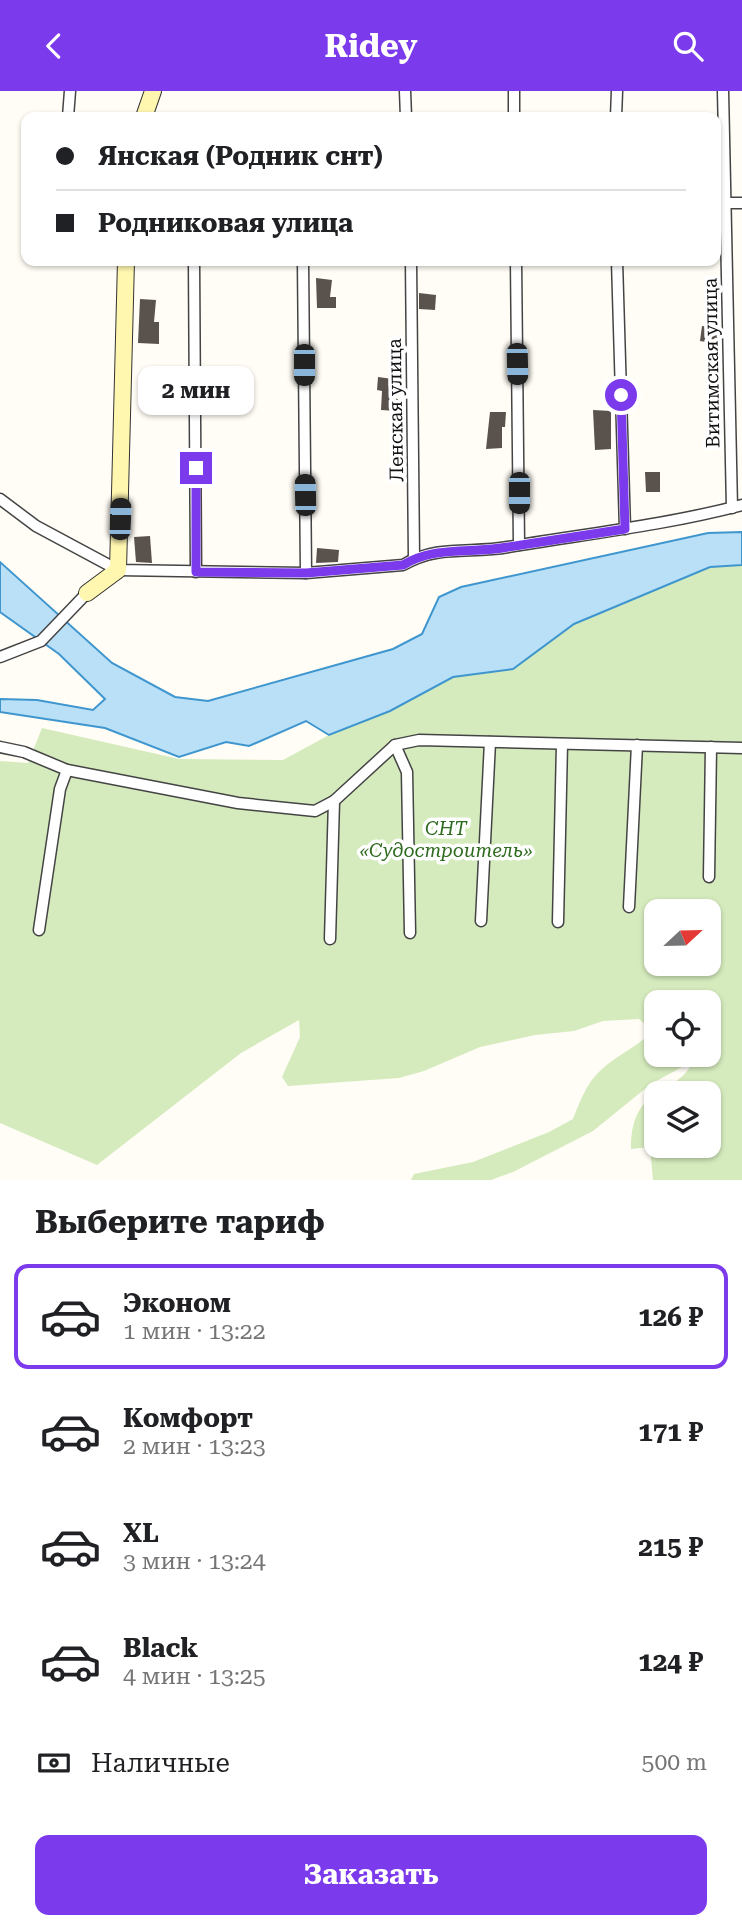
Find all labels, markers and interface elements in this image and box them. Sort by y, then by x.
icon: back [35,27,73,65]
text: Ridey [324,27,418,65]
icon: search [669,27,707,65]
text: Янская (Родник снт) [98,141,383,171]
text: Родниковая улица [98,208,353,238]
street label: Витимская улица [699,277,724,448]
street label: Ленская улица [383,337,408,482]
car [507,343,528,385]
car [294,344,315,386]
callout: 2 мин [138,367,254,415]
text: 2 мин [162,377,230,404]
route start [605,379,637,411]
route end [180,452,212,484]
car [509,472,530,514]
car [295,474,316,516]
car [109,498,132,540]
park label: СНТ «Судостроитель» [359,817,533,862]
north arrow [644,899,721,977]
map controls [644,899,721,1158]
button: locate [644,990,721,1067]
button: layers [644,1081,721,1158]
text: Выберите тариф [35,1203,325,1241]
icon: car [39,1285,102,1348]
text: Эконом [123,1288,231,1318]
text: 126 ₽ [638,1302,703,1332]
text: 1 мин · 13:22 [123,1318,266,1345]
icon: car [39,1400,102,1463]
text: Комфорт [123,1403,253,1433]
text: 171 ₽ [638,1417,703,1447]
text: 2 мин · 13:23 [123,1433,266,1460]
icon: car [39,1515,102,1578]
text: XL [123,1518,159,1548]
text: 215 ₽ [638,1532,703,1562]
text: 3 мин · 13:24 [123,1548,266,1575]
icon: car [39,1630,102,1693]
text: Black [123,1633,198,1663]
text: 124 ₽ [638,1647,703,1677]
text: 4 мин · 13:25 [123,1663,266,1690]
icon: cash [35,1744,73,1782]
text: Наличные [91,1748,230,1778]
text: 500 m [642,1749,707,1776]
button: Заказать [35,1835,707,1915]

